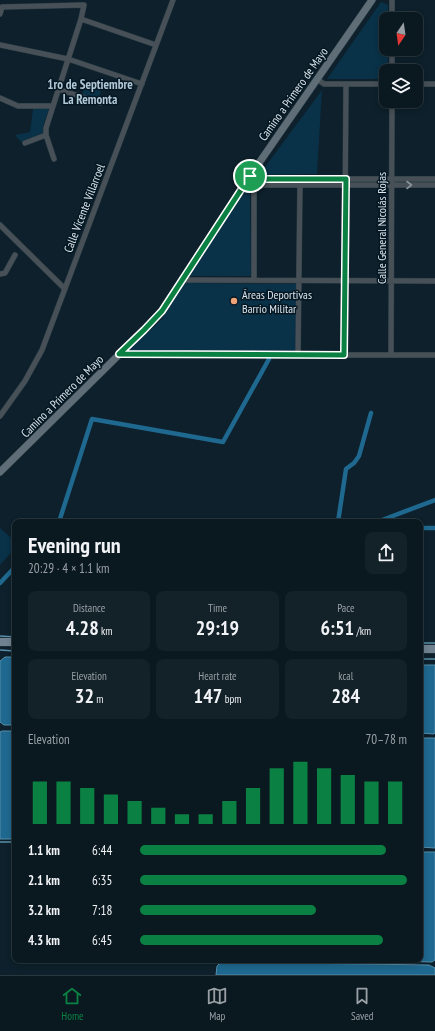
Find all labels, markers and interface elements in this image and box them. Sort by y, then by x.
north arrow [379,12,423,56]
map controls [379,12,423,108]
street label: Camino a Primero de Mayo [255,44,331,144]
button: layers [379,64,423,108]
district label: 1ro de Septiembre La Remonta [47,76,133,108]
pin [233,159,267,193]
street label: Calle Vicente Villarroel [60,161,108,255]
icon: arrive [239,165,261,187]
street label: Calle General Nicolás Rojas [374,172,389,284]
one-way arrow [406,181,412,189]
place label: Áreas Deportivas Barrio Militar [242,287,312,316]
marker: Áreas Deportivas Barrio Militar [229,296,239,306]
street label: Camino a Primero de Mayo [18,352,106,440]
text: Evening run [28,531,121,559]
button: share [365,532,407,574]
text: 20:29 · 4 × 1.1 km [28,560,109,577]
text: Distance [73,601,105,615]
text: Time [208,601,227,615]
text: Pace [337,601,355,615]
text: 4.28 [66,615,99,641]
text: 29:19 [196,615,239,641]
text: 6:51 [320,615,354,641]
text: km [99,624,113,638]
text: /km [354,624,371,638]
text: Elevation [72,669,107,683]
text: Heart rate [198,669,237,683]
text: kcal [338,669,353,683]
text: 32 [75,683,94,709]
text: 147 [194,683,222,709]
text: 284 [331,683,360,709]
text: m [94,692,103,706]
text: bpm [222,692,241,706]
text: Elevation [28,731,70,748]
text: 70–78 m [365,731,407,748]
text: 1.1 km [28,842,60,859]
text: 6:44 [92,842,112,859]
text: 2.1 km [28,872,60,889]
text: 6:35 [92,872,112,889]
text: 3.2 km [28,902,60,919]
text: 7:18 [92,902,112,919]
text: 4.3 km [28,932,60,949]
text: 6:45 [92,932,112,949]
tab: Home [61,985,84,1023]
tab: Map [206,985,228,1023]
tab: Saved [351,985,374,1023]

